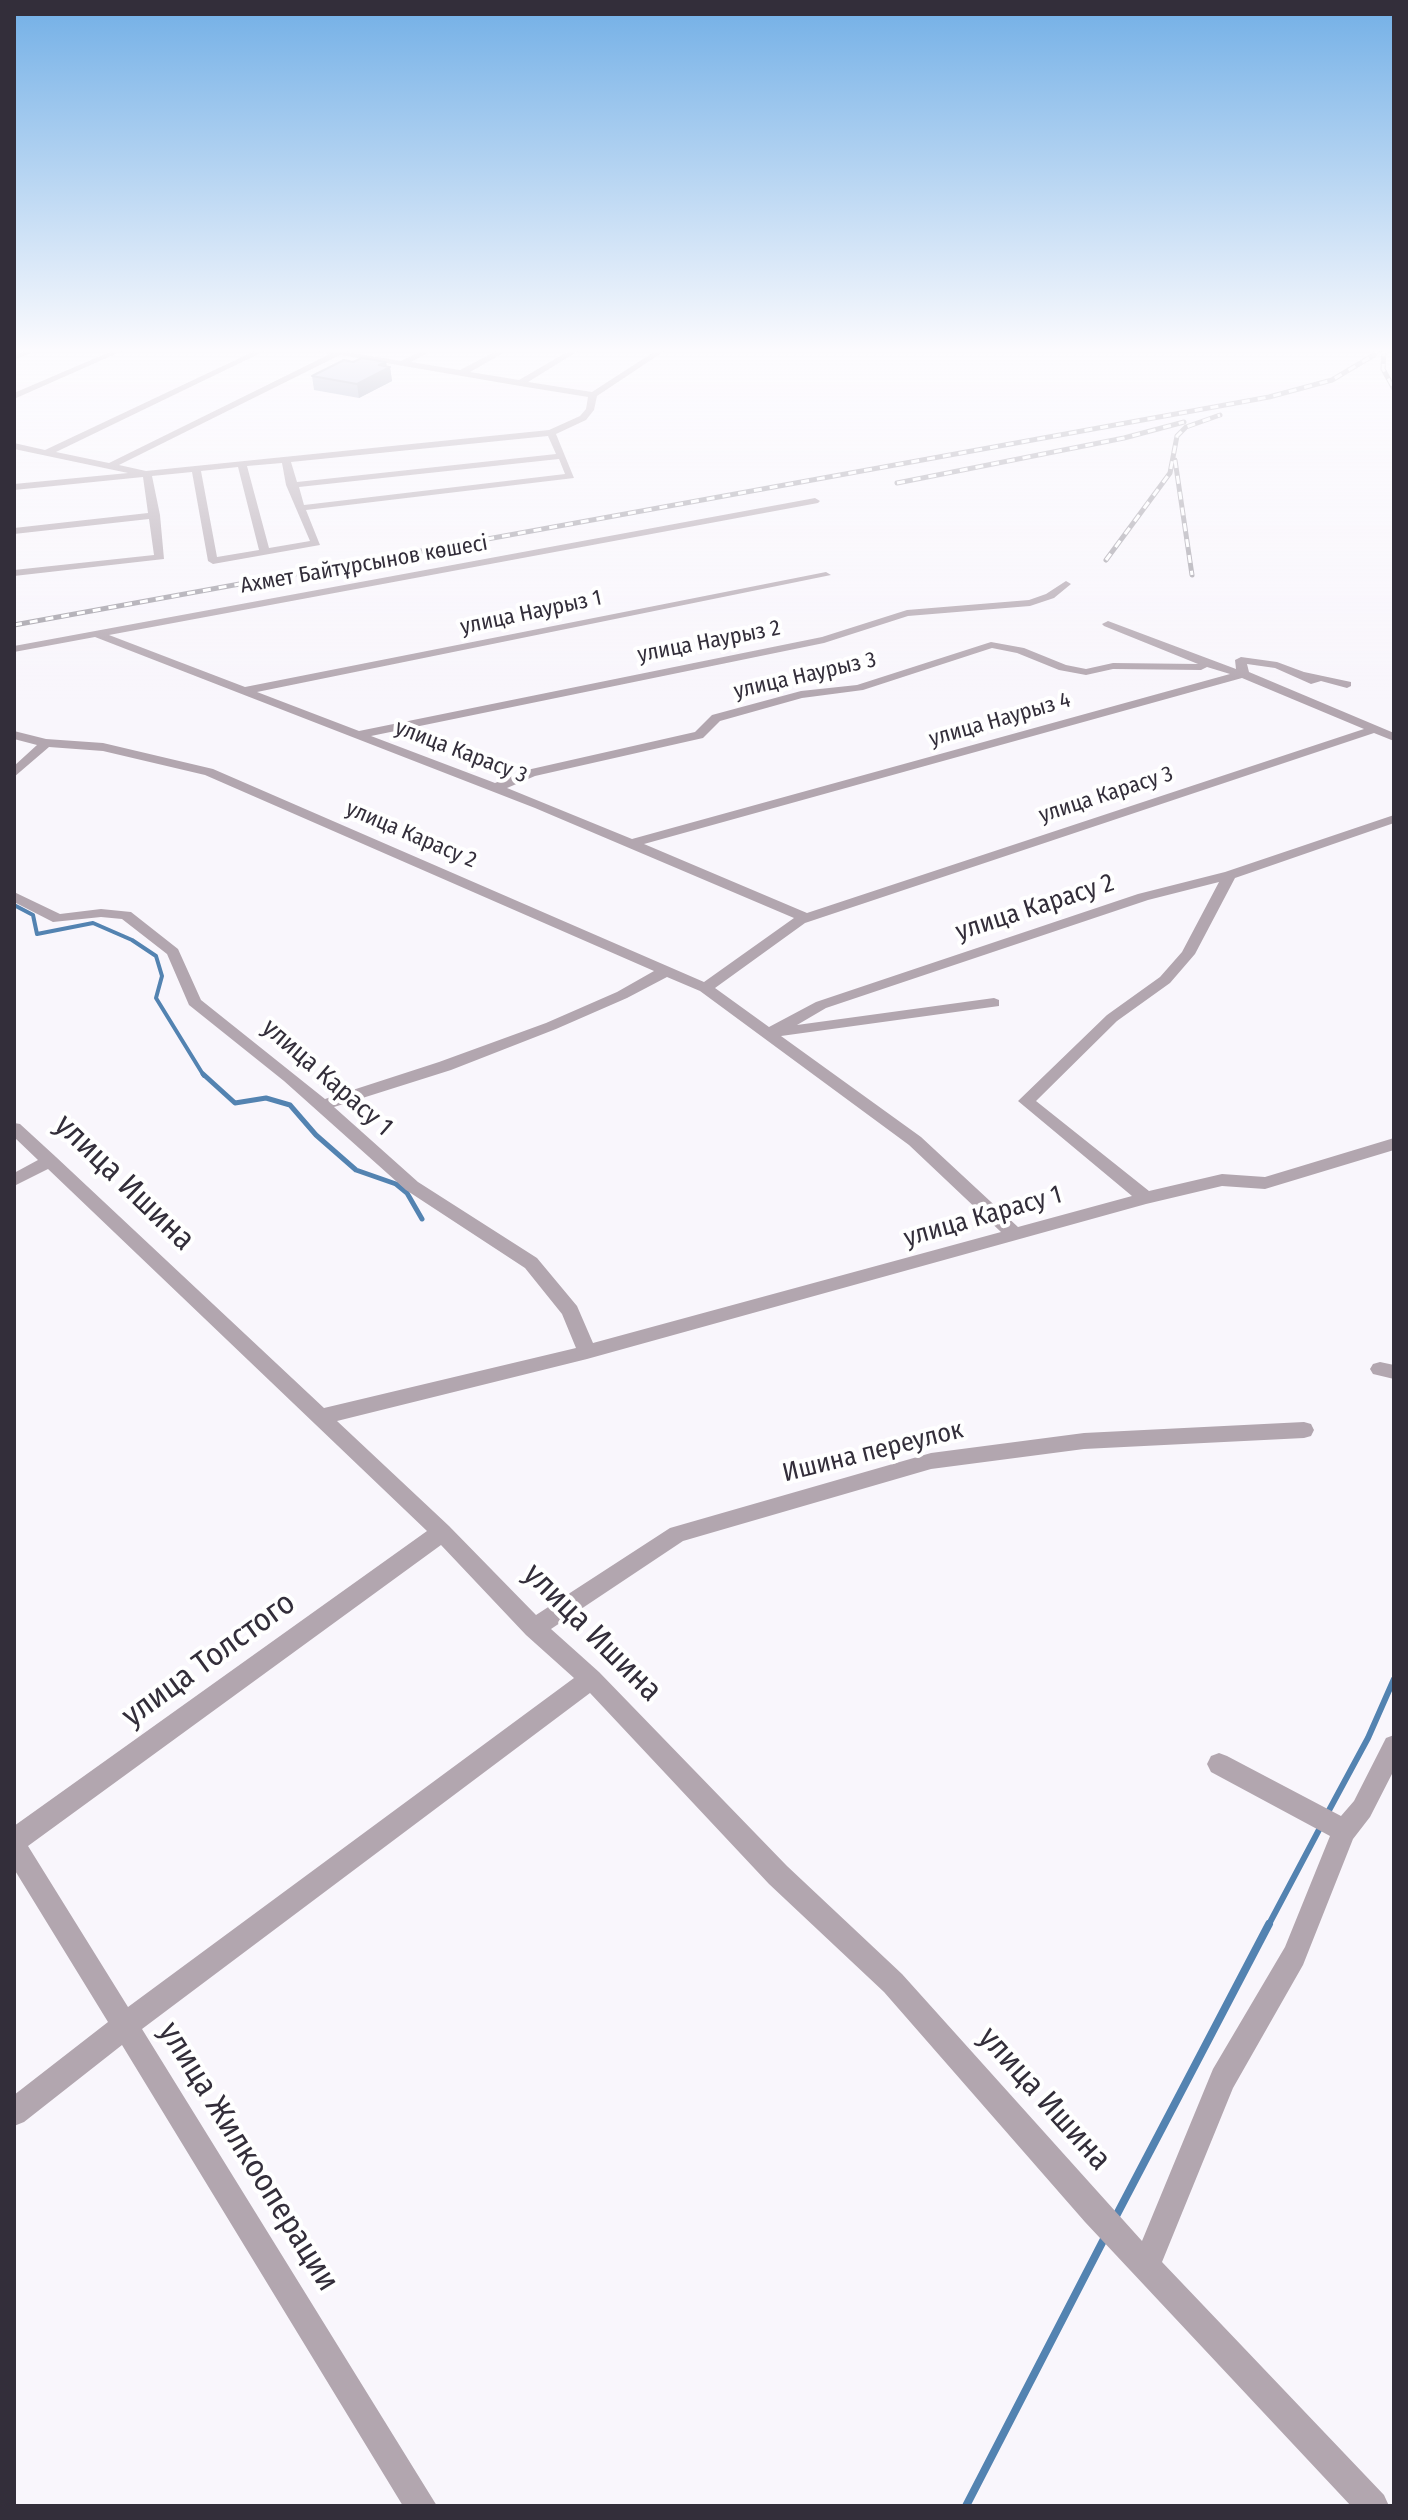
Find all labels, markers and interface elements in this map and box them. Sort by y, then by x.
street label: Ахмет Байтұрсынов көшесі [238,530,490,600]
street label: улица Наурыз 1 [458,585,604,641]
street label: улица Наурыз 2 [635,615,783,669]
street label: улица Наурыз 3 [731,647,879,705]
street label: улица Наурыз 4 [926,687,1074,753]
street label: улица Карасу 3 [391,715,531,789]
street label: улица Карасу 3 [1036,761,1176,829]
street label: улица Карасу 2 [342,796,480,874]
street label: улица Карасу 2 [952,868,1118,948]
street label: улица Карасу 1 [255,1013,399,1143]
street label: улица Ишина [46,1107,202,1259]
street label: улица Карасу 1 [900,1180,1066,1254]
street label: Ишина переулок [780,1415,966,1489]
street label: улица Ишина [515,1556,669,1710]
street label: улица Толстого [115,1584,303,1736]
street label: улица Жилкооперации [150,2015,346,2299]
street label: улица Ишина [970,2019,1118,2179]

